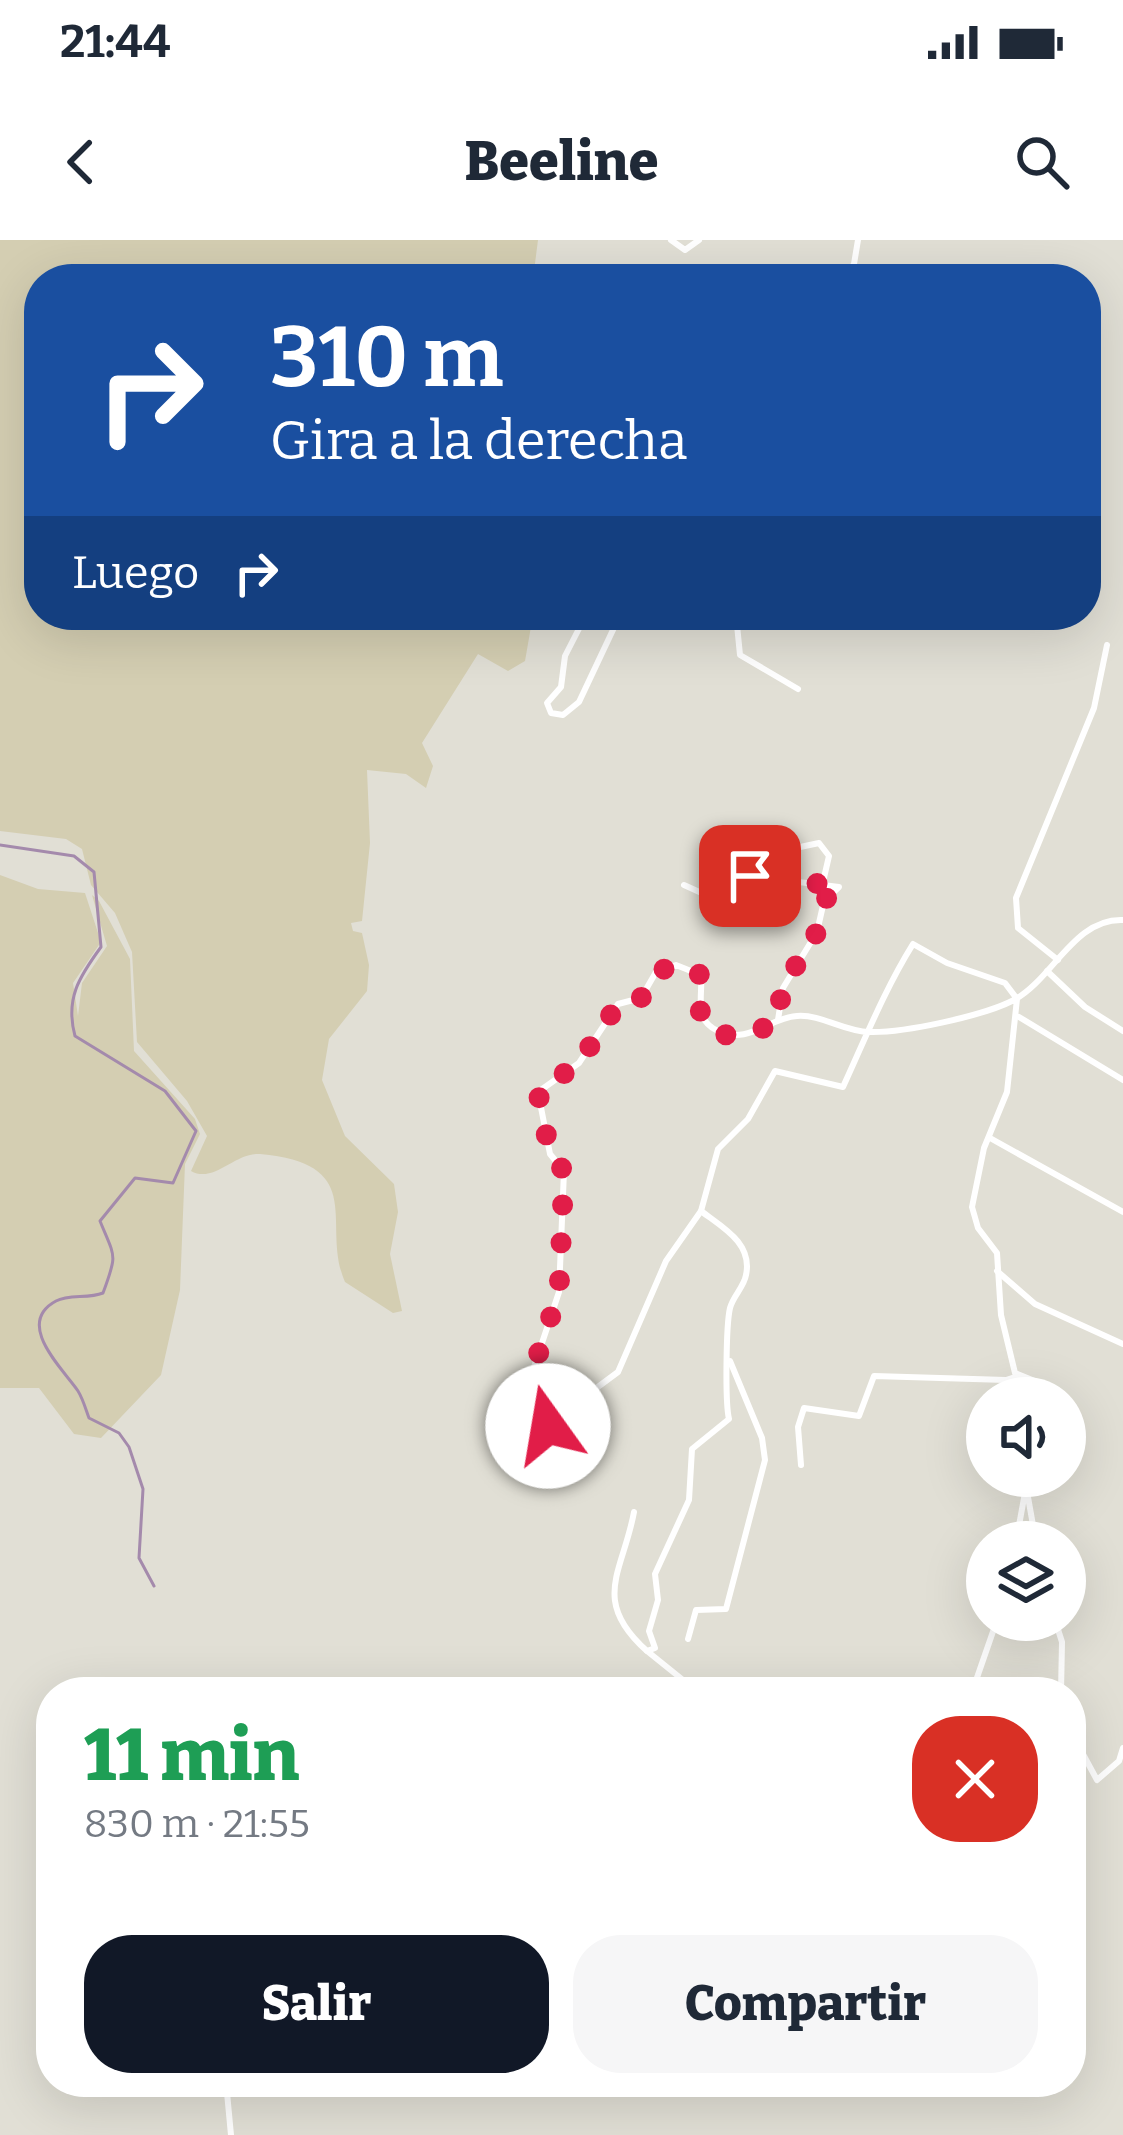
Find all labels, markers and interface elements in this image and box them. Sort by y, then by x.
text: 21:44 [60,15,171,69]
icon: back [48,129,114,195]
icon: search [1009,129,1075,195]
text: Beeline [465,130,658,194]
text: 310 m [270,307,503,408]
icon: right [72,312,228,468]
text: Gira a la derecha [270,409,688,473]
icon: right [223,540,289,606]
text: Luego [72,546,199,600]
pin [699,825,801,927]
icon: arrive [717,843,783,909]
position arrow [485,1363,611,1489]
map controls [966,1377,1086,1641]
button: sound [966,1377,1086,1497]
button: layers [966,1521,1086,1641]
text: 11 min [84,1713,299,1799]
button: close [912,1716,1038,1842]
text: 830 m · 21:55 [84,1801,310,1847]
button: Salir [84,1935,549,2073]
button: Compartir [573,1935,1038,2073]

